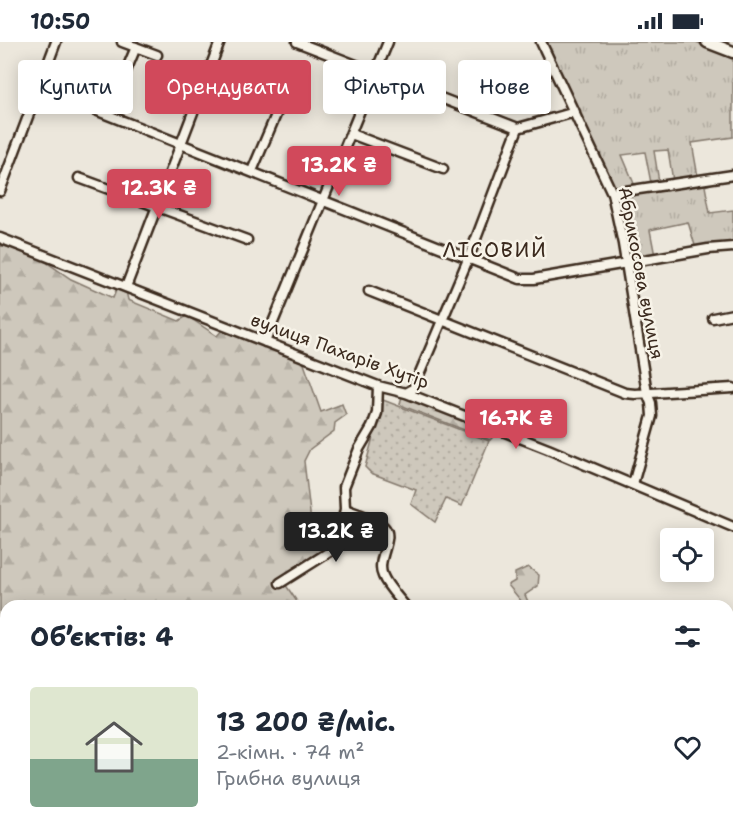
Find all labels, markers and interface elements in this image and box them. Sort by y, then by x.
text: 10:50 [30,7,91,36]
chip: Купити [18,60,133,114]
chip: Орендувати [145,60,311,114]
chip: Фільтри [323,60,446,114]
chip: Нове [458,60,551,114]
pin: 13.2K ₴ [284,146,394,197]
text: 13.2K ₴ [301,152,377,178]
pin: 12.3K ₴ [104,169,214,220]
text: 12.3K ₴ [121,175,197,201]
street label: Абрикосова вулиця [613,185,669,361]
district label: ЛІСОВИЙ [443,236,547,264]
street label: вулиця Пахарів Хутір [248,308,432,394]
pin: 16.7K ₴ [461,399,571,450]
text: 16.7K ₴ [479,405,553,431]
pin: 13.2K ₴ [281,512,391,563]
text: 13.2K ₴ [298,518,374,544]
map controls [660,528,714,582]
button: locate [660,528,714,582]
text: Об’єктів: 4 [30,619,173,654]
icon: filters [671,620,704,653]
text: 13 200 ₴/міс. [216,704,396,739]
icon: home [78,711,150,783]
icon: heart [671,731,704,764]
text: 2-кімн. · 74 m² [216,739,365,765]
text: Грибна вулиця [216,765,361,791]

